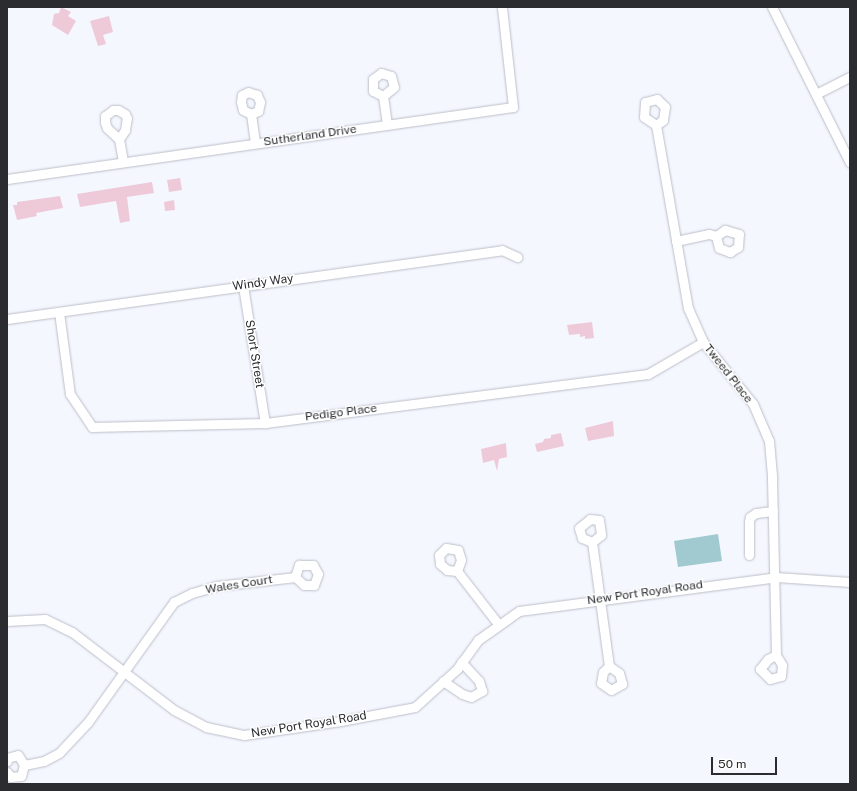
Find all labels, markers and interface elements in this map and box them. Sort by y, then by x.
street label: Sutherland Drive [262,122,358,150]
street label: Windy Way [231,272,295,294]
street label: Short Street [241,319,267,389]
street label: Tweed Place [701,342,755,406]
street label: Pedigo Place [304,401,378,425]
street label: Wales Court [204,573,274,597]
street label: New Port Royal Road [586,578,704,608]
street label: New Port Royal Road [250,709,368,741]
scale bar [713,749,779,775]
text: 50 m [718,757,746,771]

